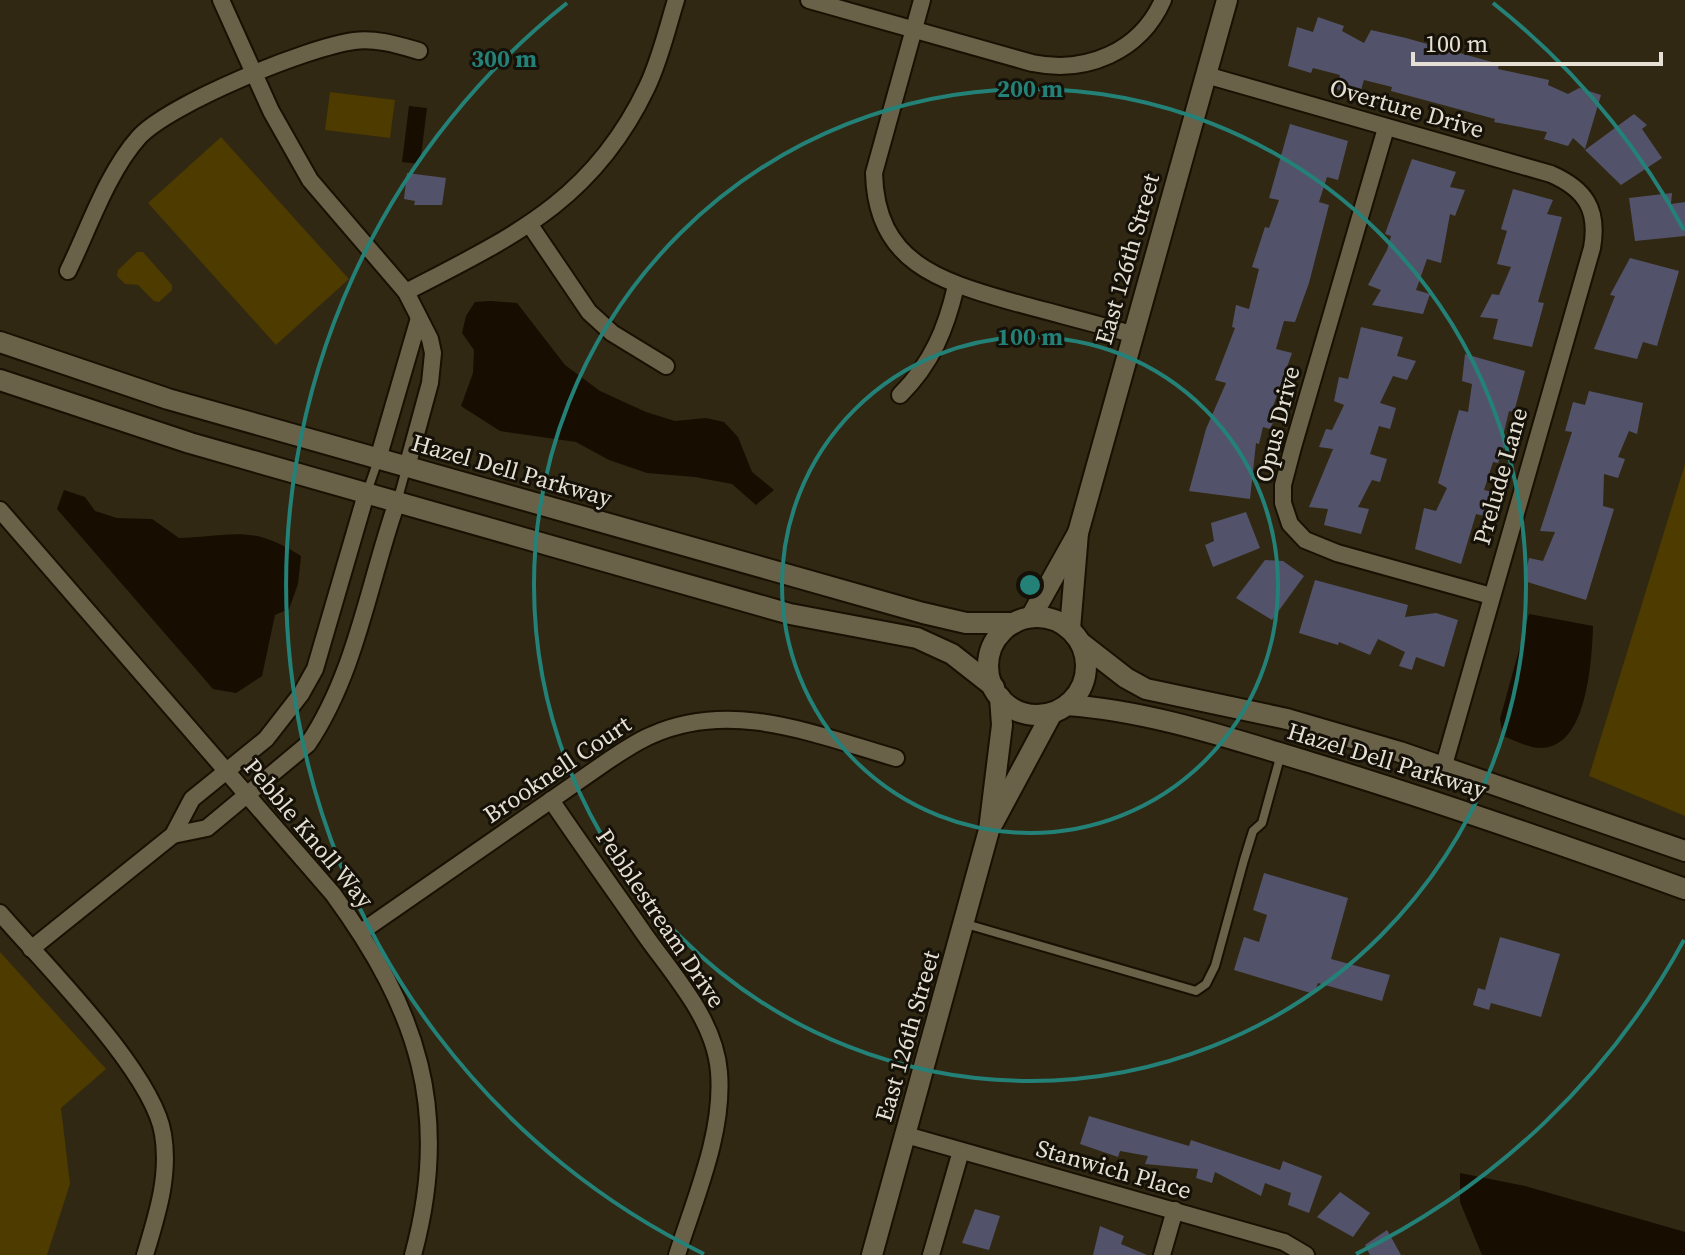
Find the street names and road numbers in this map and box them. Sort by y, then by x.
street label: Overture Drive [1326,70,1488,146]
street label: East 126th Street [1087,170,1167,348]
street label: Opus Drive [1247,362,1307,486]
street label: Prelude Lane [1465,404,1535,548]
street label: Hazel Dell Parkway [408,426,617,515]
street label: Brooknell Court [477,707,637,831]
street label: Hazel Dell Parkway [1283,714,1491,806]
street label: Pebble Knoll Way [237,751,382,915]
street label: Pebblestream Drive [589,822,733,1014]
street label: East 126th Street [867,947,947,1125]
street label: Stanwich Place [1033,1131,1195,1207]

